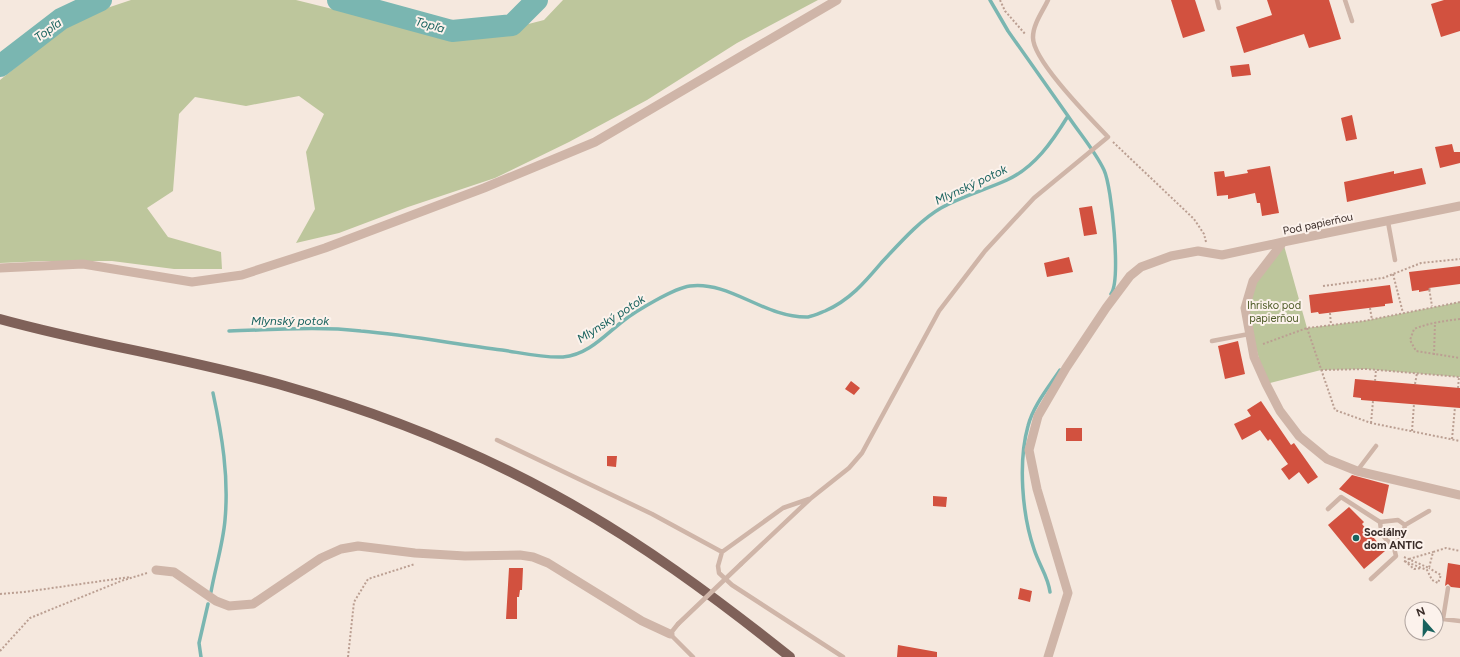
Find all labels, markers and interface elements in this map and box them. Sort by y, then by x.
water label: Topľa [414,14,446,36]
water label: Topľa [32,16,64,44]
water label: Mlynský potok [933,162,1010,208]
street label: Pod papierňou [1282,210,1354,238]
water label: Mlynský potok [574,291,649,346]
park label: Ihrisko pod papierňou [1247,299,1301,325]
water label: Mlynský potok [251,314,330,328]
place label: Sociálny dom ANTIC [1364,526,1423,552]
marker: Sociálny dom ANTIC [1351,533,1361,543]
north arrow [1404,601,1444,641]
text: N [1415,605,1427,620]

